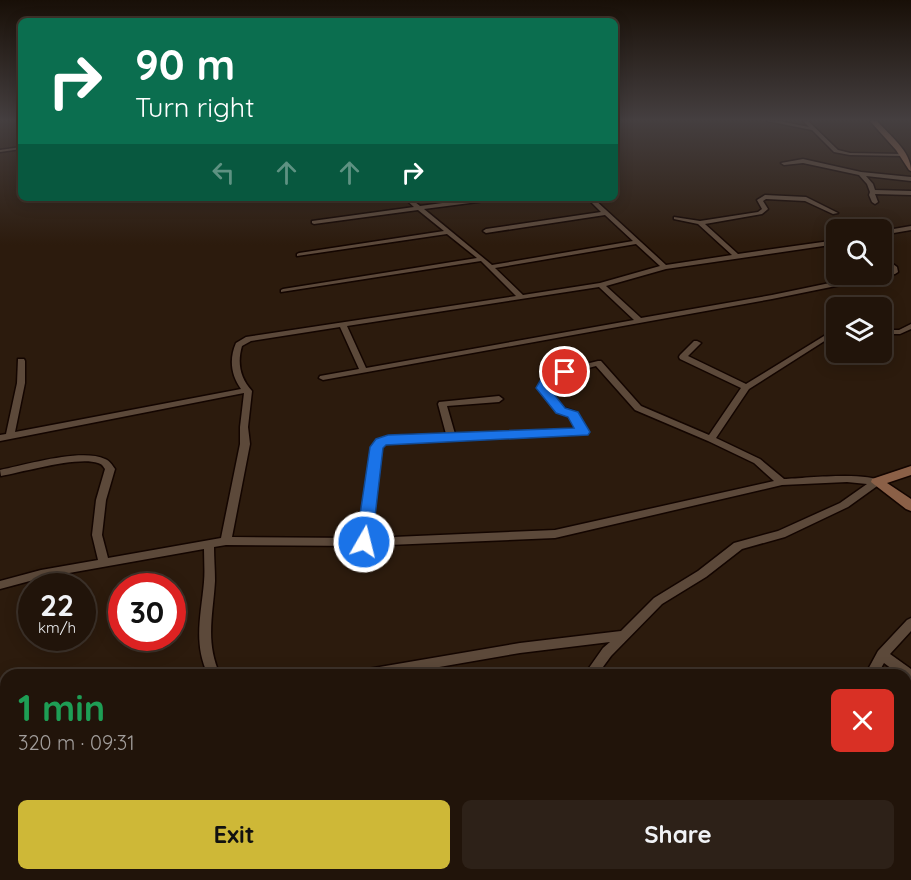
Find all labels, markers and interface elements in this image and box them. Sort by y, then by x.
text: 90 m [135,38,235,91]
icon: right [36,42,114,120]
text: Turn right [135,90,254,124]
icon: left [207,156,240,189]
icon: ahead [270,156,303,189]
icon: ahead [333,156,366,189]
icon: right [396,156,429,189]
map controls [826,219,892,363]
button: search [826,219,892,285]
button: layers [826,297,892,363]
pin [539,346,590,397]
icon: arrive [548,355,581,388]
position arrow [332,510,396,574]
speed limit sign: 30 [108,573,186,651]
text: 22 [40,586,74,624]
text: km/h [38,618,76,637]
text: 1 min [18,685,105,730]
button: close [831,689,894,752]
text: 320 m · 09:31 [18,730,135,755]
button: Exit [18,800,450,869]
button: Share [462,800,894,869]

